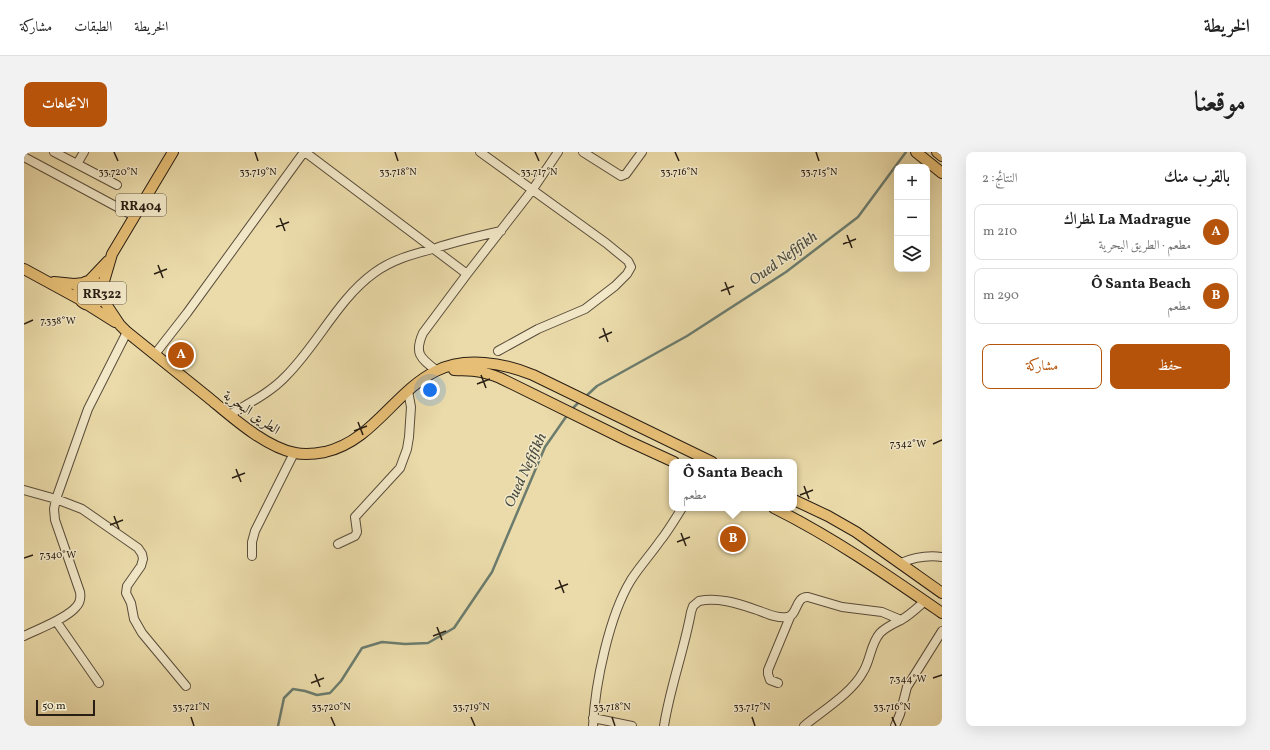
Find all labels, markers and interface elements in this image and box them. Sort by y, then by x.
text: الخريطة [1204,14,1250,40]
text: مشاركة [20,18,52,37]
text: الطبقات [74,18,112,37]
text: الخريطة [134,18,168,37]
button: الاتجاهات [24,82,107,127]
text: موقعنا [1194,84,1246,123]
map controls [894,164,930,272]
button: + [894,164,930,200]
text: 33.720°N [98,165,138,179]
text: 33.719°N [239,165,277,179]
text: 33.718°N [379,165,417,179]
text: 33.717°N [520,165,558,179]
text: 33.716°N [660,165,698,179]
text: 33.715°N [800,165,838,179]
text: بالقرب منك [1164,166,1230,189]
text: النتائج: 2 [982,170,1017,188]
road number: RR404 [116,194,166,216]
button: − [894,200,930,236]
text: La Madrague لمظراك [1064,210,1191,231]
text: 210 m [983,223,1017,241]
text: A [1211,223,1221,241]
water label: Oued Nefifikh [745,227,823,291]
button: layers [894,236,930,272]
text: مطعم · الطريق البحرية [1099,237,1191,255]
text: Ô Santa Beach [1091,274,1191,295]
road number: RR322 [78,282,126,304]
text: 290 m [983,287,1019,305]
text: B [1212,287,1220,305]
text: مطعم [1167,298,1191,316]
text: 7.338°W [40,314,76,328]
pin: A [168,340,194,370]
button: مشاركة [982,344,1102,389]
button: حفظ [1110,344,1230,389]
your location [420,380,440,400]
street label: الطريق البحرية [219,387,283,440]
water label: Oued Nefifikh [500,430,553,511]
text: 7.342°W [890,437,926,451]
popup [669,459,797,511]
text: Ô Santa Beach [683,463,783,484]
text: مطعم [683,487,707,505]
pin: B [720,524,746,554]
text: 7.340°W [40,548,76,562]
text: 7.344°W [890,672,926,686]
scale bar [36,698,95,717]
text: 50 m [42,699,66,714]
text: 33.721°N [172,700,210,714]
text: 33.720°N [311,700,351,714]
text: 33.719°N [452,700,490,714]
text: 33.718°N [593,700,631,714]
text: 33.717°N [733,700,771,714]
text: 33.716°N [873,700,911,714]

